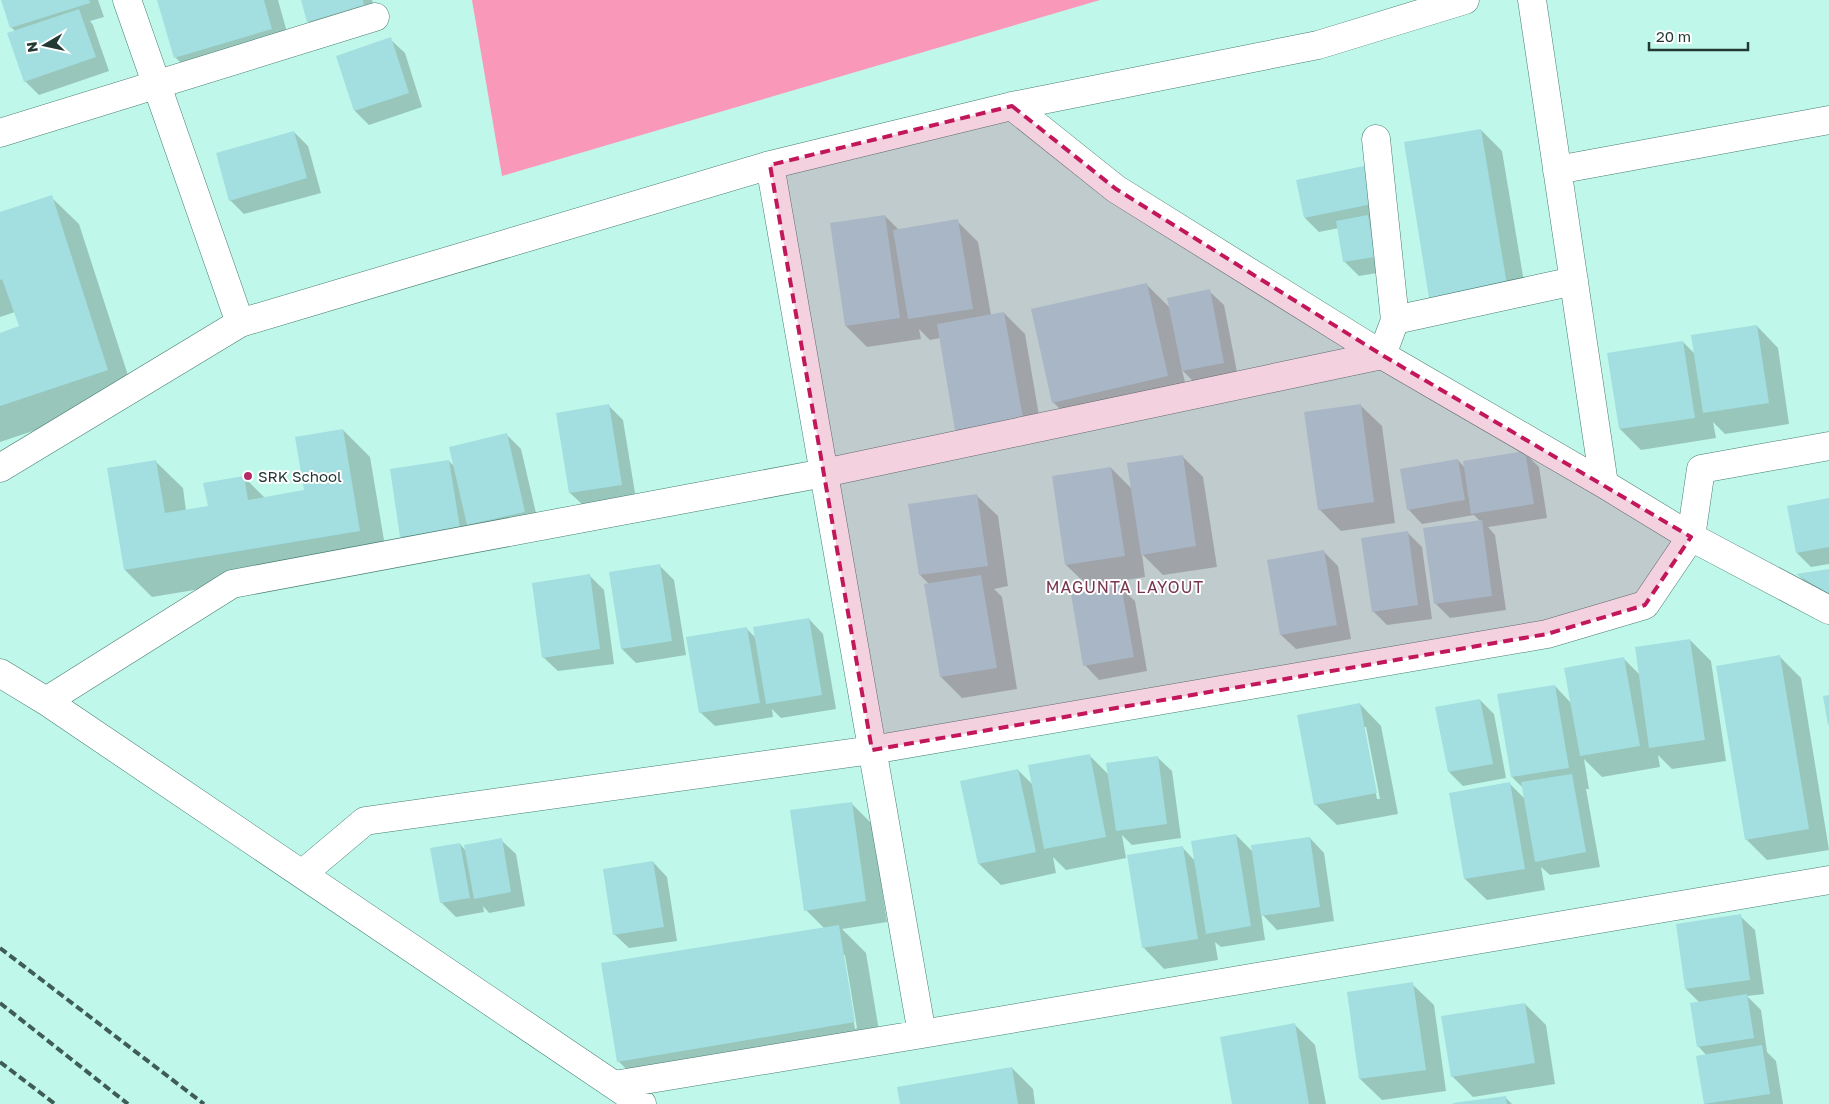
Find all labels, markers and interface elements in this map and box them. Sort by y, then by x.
north arrow [20,20,70,70]
scale bar [1649,20,1748,52]
text: 20 m [1656,27,1691,45]
text: N [22,41,41,54]
place label: SRK School [258,467,342,485]
marker: SRK School [242,470,254,482]
district label: MAGUNTA LAYOUT [1046,577,1204,597]

